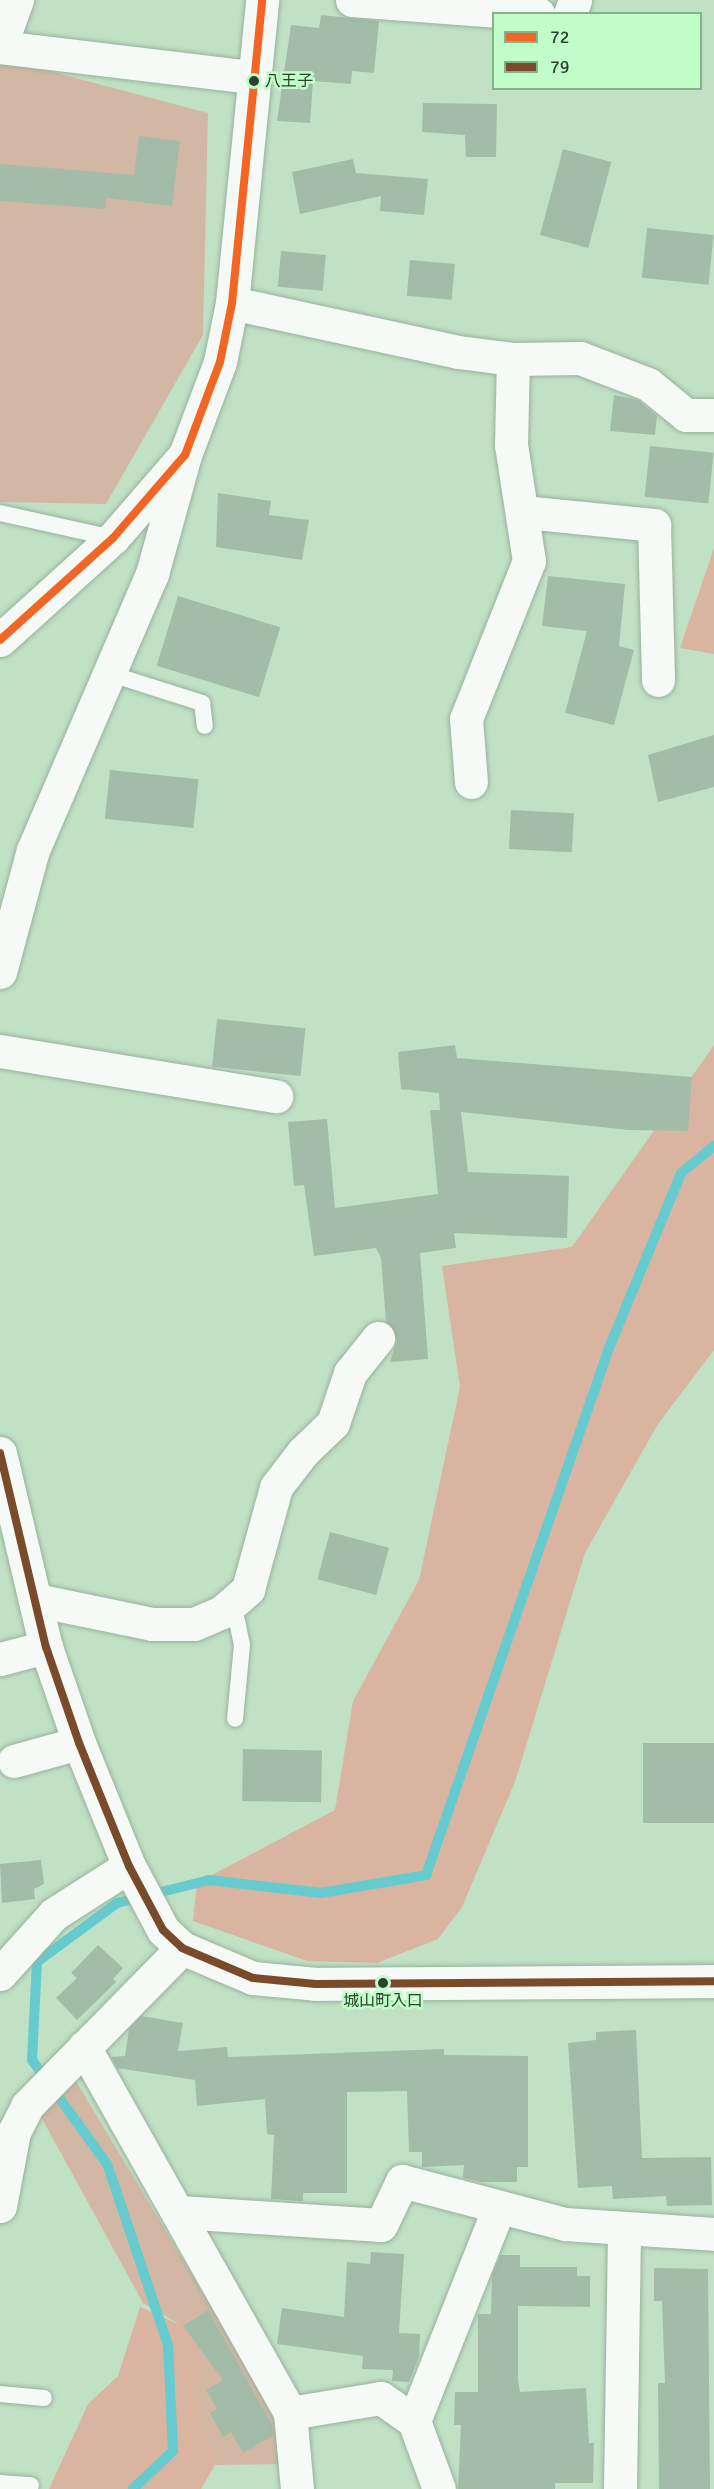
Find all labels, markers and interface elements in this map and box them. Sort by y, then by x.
legend [492,12,702,90]
text: 72 [550,26,569,48]
text: 79 [550,56,569,78]
place label: 八王子 [265,71,313,91]
marker: 八王子 [248,75,260,87]
marker: 城山町入口 [377,1977,389,1989]
place label: 城山町入口 [343,1991,423,2011]

